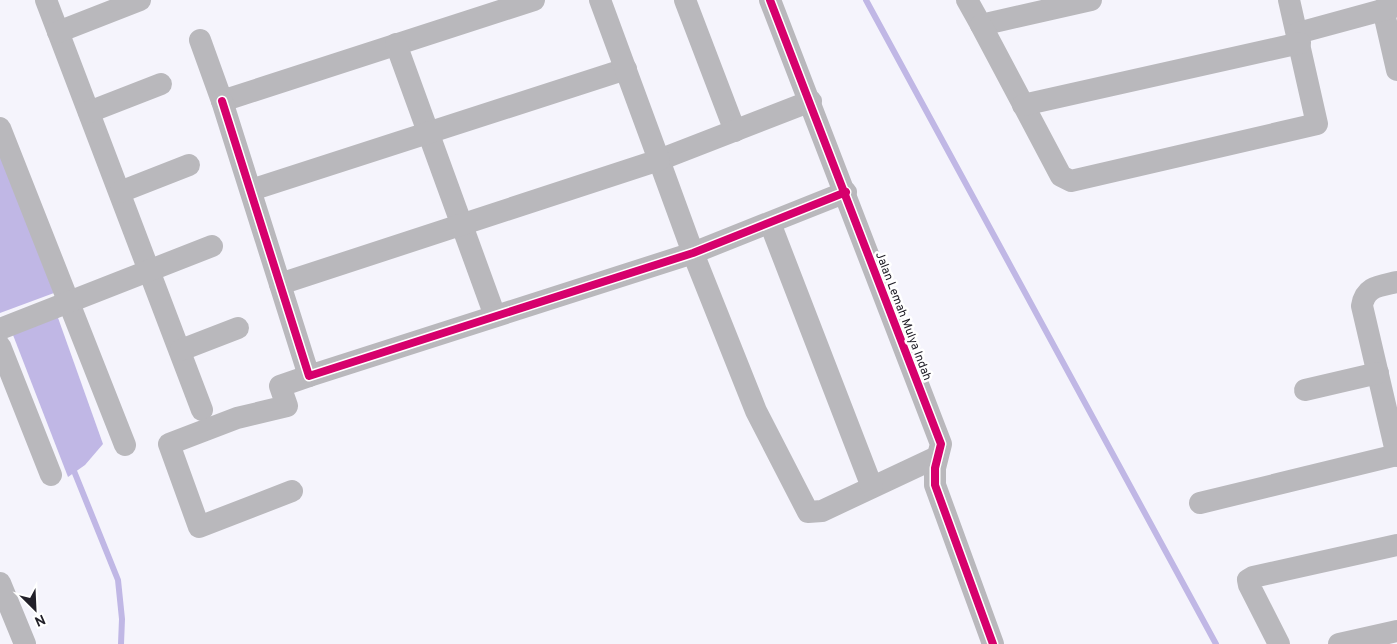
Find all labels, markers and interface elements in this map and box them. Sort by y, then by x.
street label: Jalan Lemah Mulya Indah [871,250,935,383]
north arrow [10,584,60,634]
text: N [32,610,48,629]

